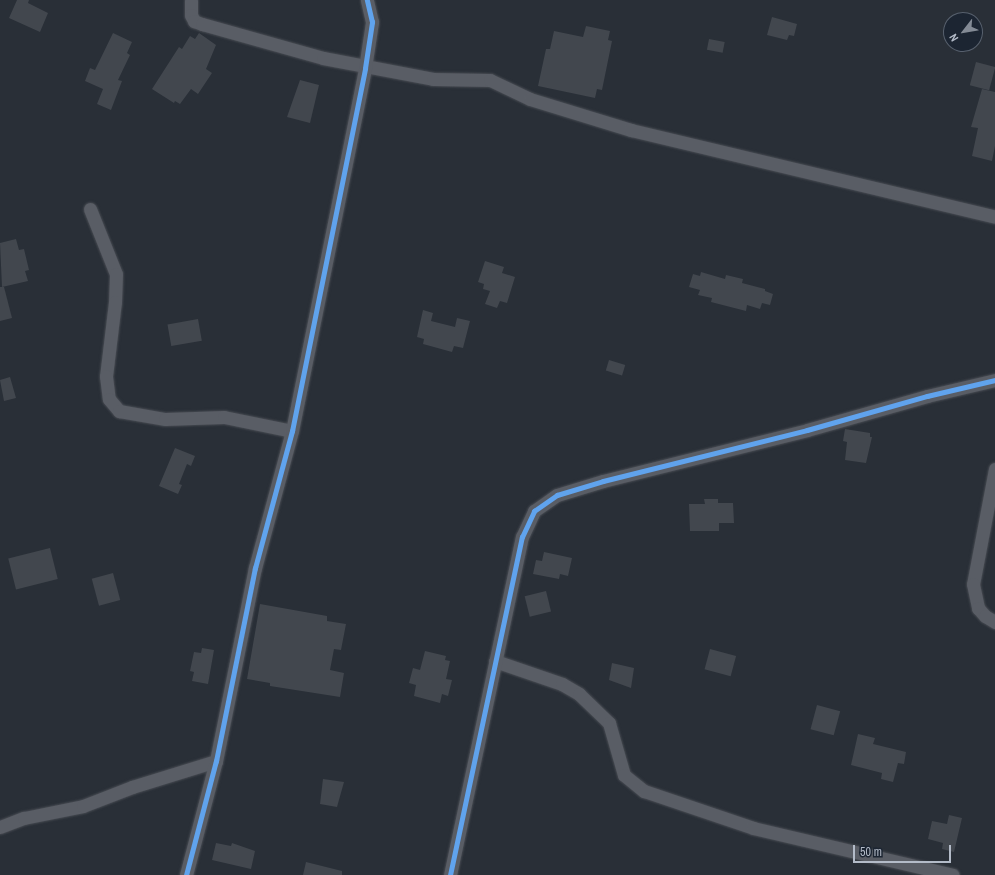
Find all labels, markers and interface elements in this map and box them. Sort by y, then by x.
north arrow [943,12,983,52]
text: N [946,31,961,44]
scale bar [855,837,953,863]
text: 50 m [860,844,882,860]

